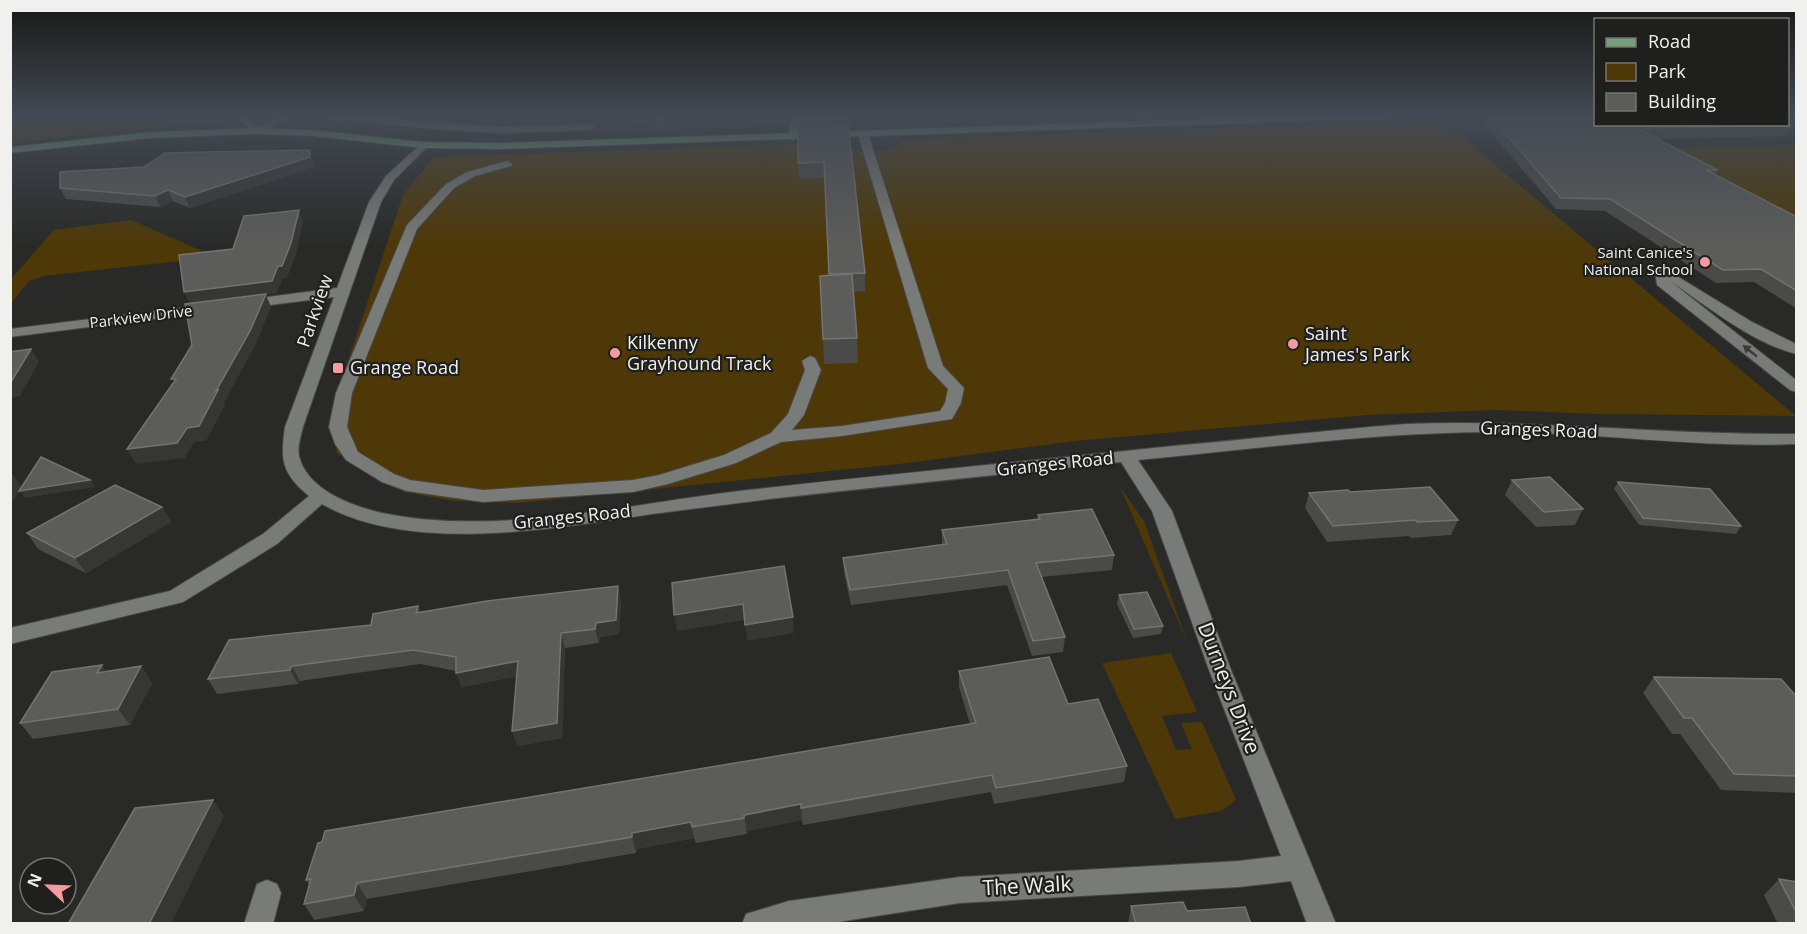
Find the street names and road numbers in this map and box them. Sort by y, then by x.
street label: Parkview [290,271,338,350]
street label: Parkview Drive [88,300,193,332]
street label: Granges Road [1480,415,1598,443]
street label: Granges Road [995,445,1115,481]
street label: Granges Road [512,498,632,534]
street label: Durneys Drive [1192,618,1268,757]
street label: The Walk [982,869,1072,901]

